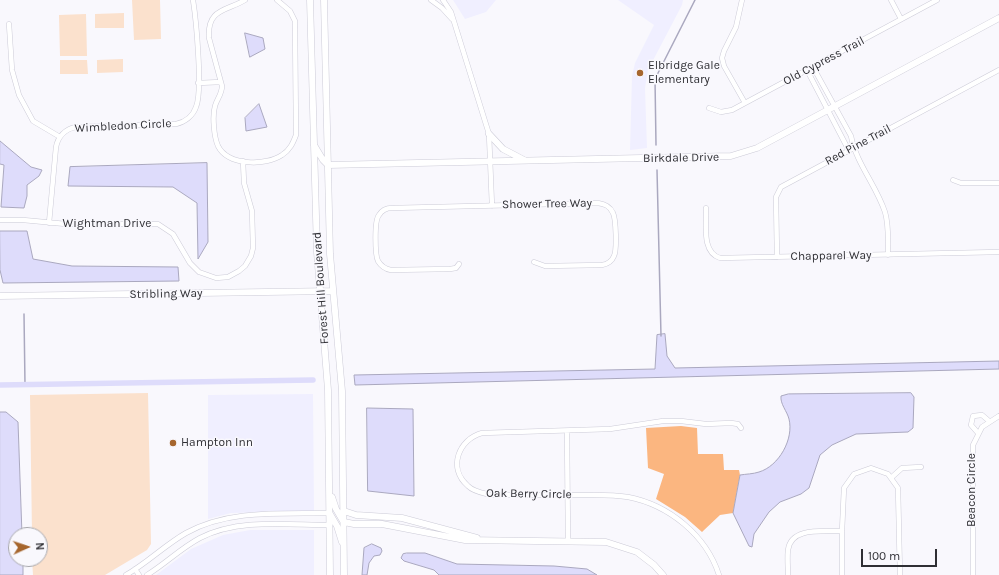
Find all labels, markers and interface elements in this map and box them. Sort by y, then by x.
street label: Old Cypress Trail [781,34,867,88]
place label: Elbridge Gale Elementary [648,59,720,87]
marker: Elbridge Gale Elementary [635,68,645,78]
street label: Wimbledon Circle [74,116,172,136]
street label: Red Pine Trail [822,122,894,168]
street label: Birkdale Drive [643,150,719,166]
street label: Shower Tree Way [502,196,592,212]
street label: Wightman Drive [63,217,151,231]
street label: Forest Hill Boulevard [310,231,332,345]
street label: Chapparel Way [790,248,872,264]
street label: Stribling Way [129,286,203,302]
place label: Hampton Inn [181,436,253,450]
marker: Hampton Inn [168,438,178,448]
street label: Beacon Circle [965,453,979,527]
street label: Oak Berry Circle [486,486,572,502]
north arrow [8,527,48,567]
scale bar [863,541,939,567]
text: N [33,542,46,551]
text: 100 m [868,549,900,563]

